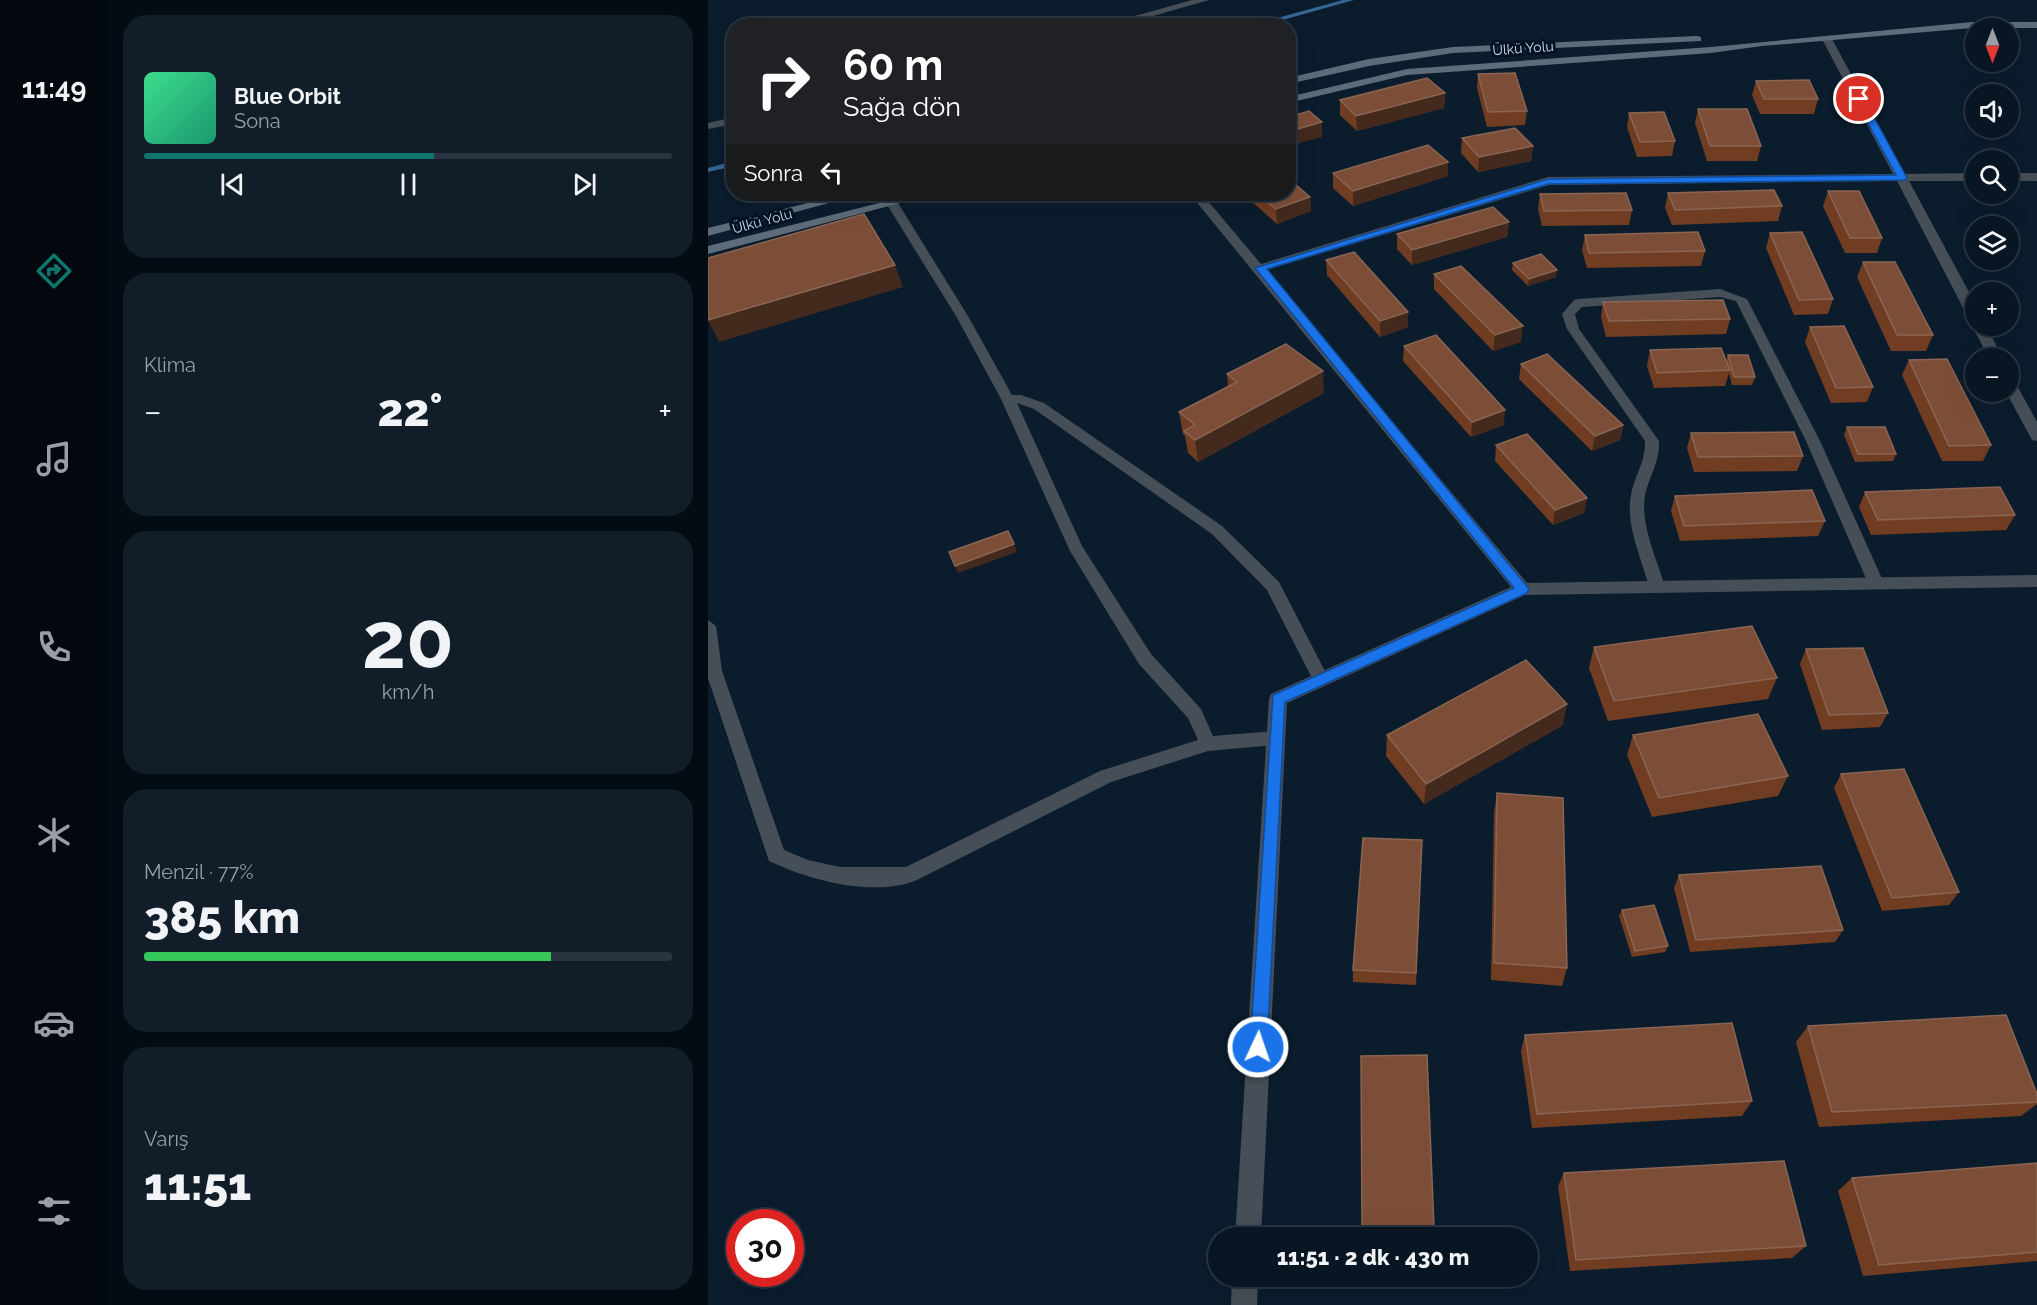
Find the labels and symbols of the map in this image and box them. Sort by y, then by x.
north arrow [1965,18,2019,72]
street label: Ülkü Yolu [1492,36,1554,58]
pin [1833,73,1884,124]
street label: Ülkü Yolu [730,203,794,237]
position arrow [1226,1015,1290,1079]
speed limit sign: 30 [726,1209,804,1287]

